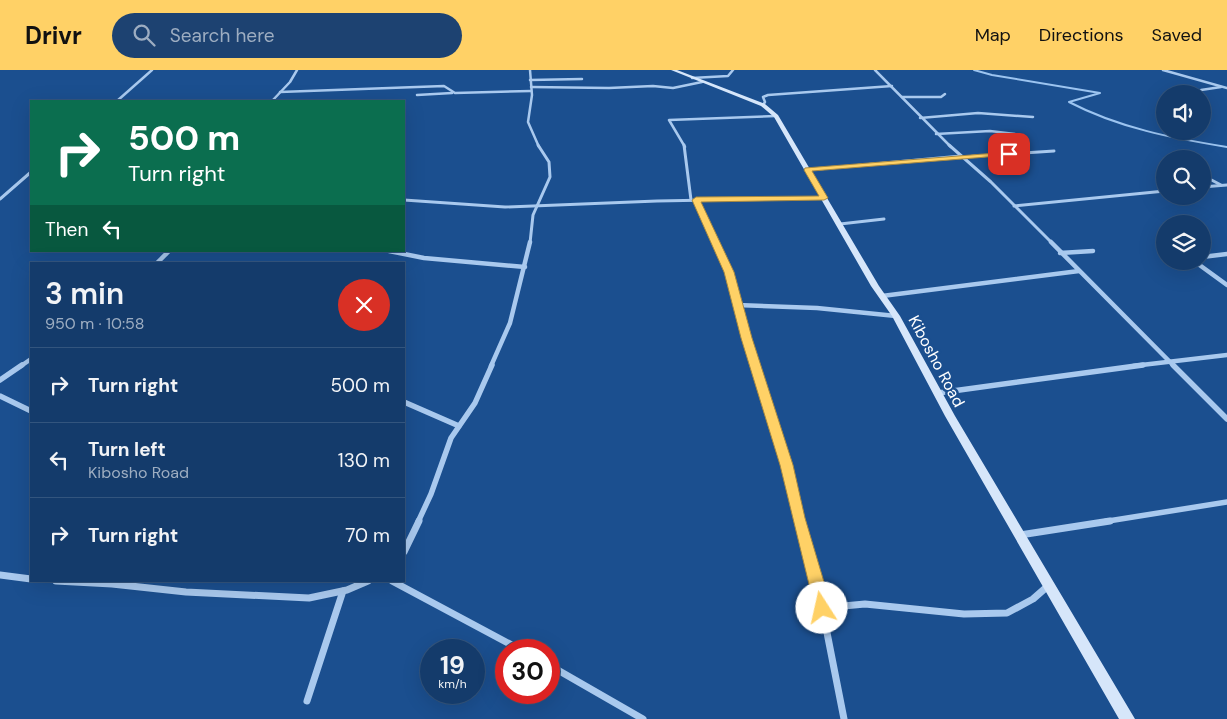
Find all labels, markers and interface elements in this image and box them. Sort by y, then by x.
search box [112,13,462,58]
text: Drivr [25,20,82,51]
icon: search [130,21,158,49]
text: Search here [170,23,275,48]
text: Map [975,23,1011,47]
text: Directions [1039,23,1124,47]
text: Saved [1152,23,1202,47]
map controls [1156,85,1211,270]
button: sound [1156,85,1211,140]
text: 500 m [128,115,240,161]
icon: right [45,120,110,185]
pin [988,133,1030,175]
icon: arrive [995,140,1023,168]
button: search [1156,150,1211,205]
text: Turn right [128,159,225,188]
icon: left [98,215,126,243]
button: layers [1156,215,1211,270]
text: Then [45,217,88,242]
text: 3 min [45,274,124,313]
button: close [338,279,390,331]
street label: Kibosho Road [904,312,970,411]
text: 950 m · 10:58 [45,313,145,334]
icon: right [45,371,73,399]
text: Turn right [88,373,178,398]
text: 500 m [330,373,390,398]
text: Turn left [88,437,166,462]
icon: left [45,446,73,474]
text: 130 m [338,448,390,473]
text: Kibosho Road [88,462,189,483]
icon: right [45,521,73,549]
text: Turn right [88,523,178,548]
text: 70 m [345,523,390,548]
position arrow [795,581,847,633]
speed limit sign: 30 [495,639,560,704]
text: 19 [440,649,465,682]
text: km/h [438,676,467,692]

